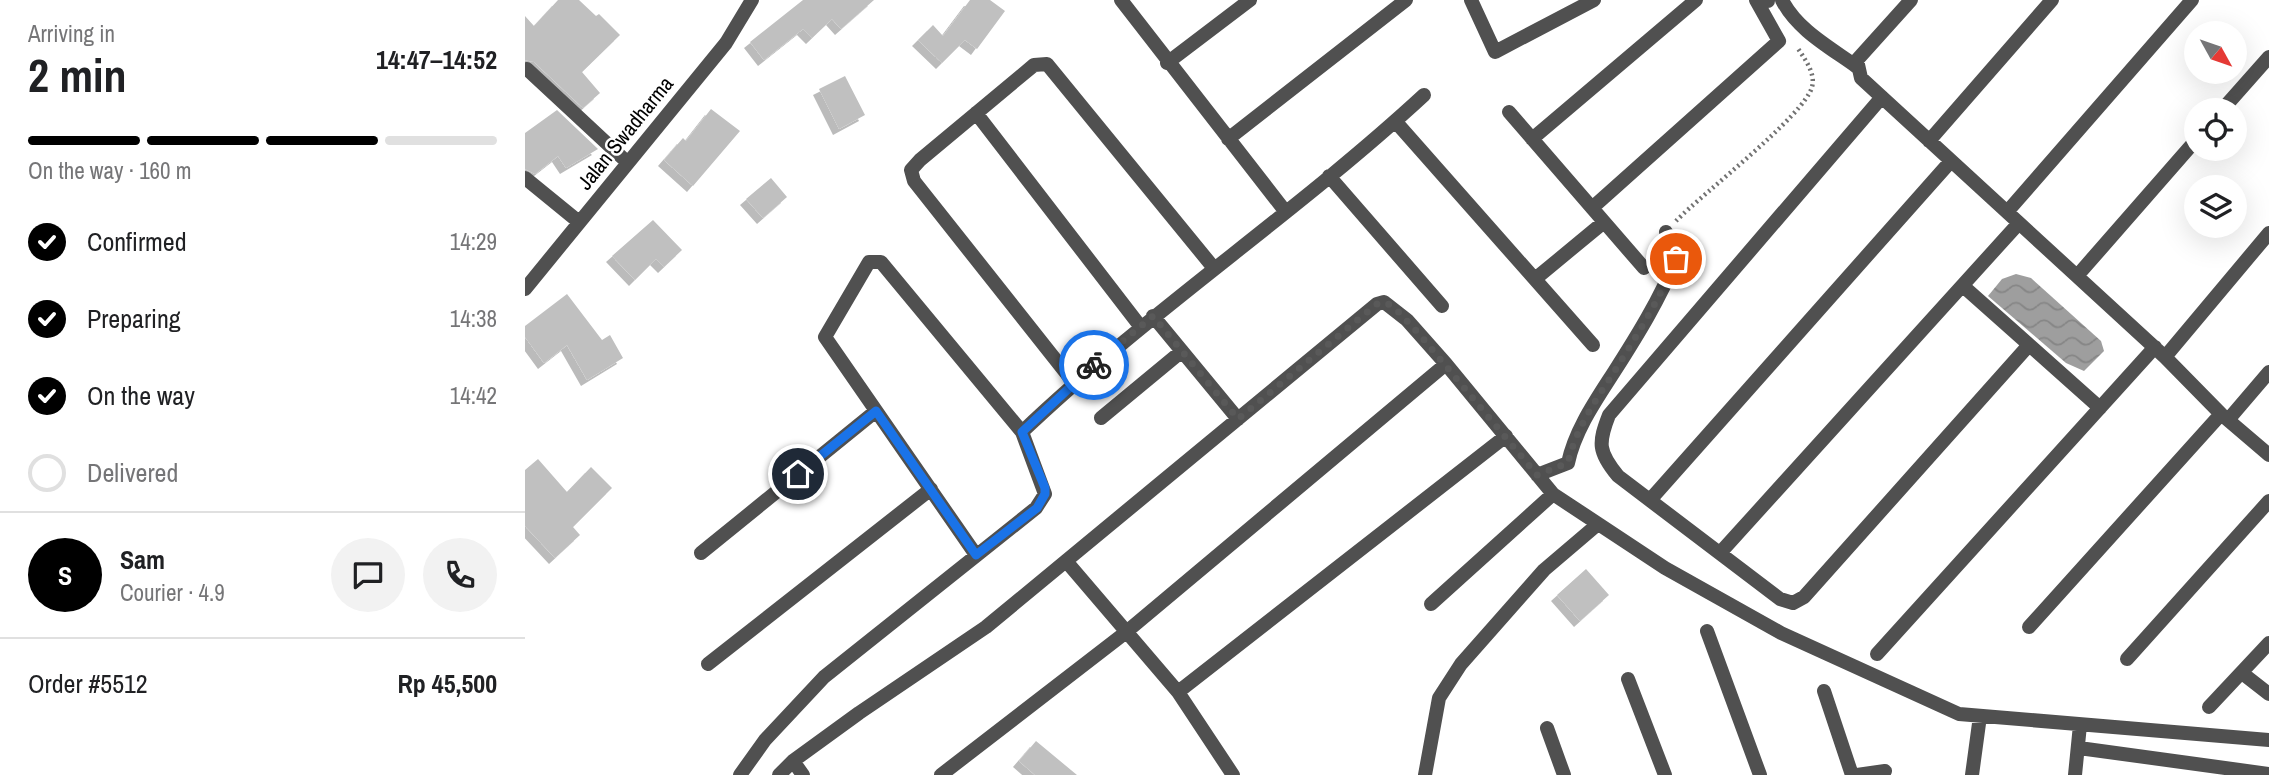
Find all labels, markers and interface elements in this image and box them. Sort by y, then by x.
text: Arriving in [28,18,115,49]
north arrow [2184,21,2247,84]
map controls [2184,21,2247,238]
text: 14:47–14:52 [376,42,497,77]
text: 2 min [28,44,127,106]
street label: Jalan Swadharma [570,70,680,196]
button: locate [2184,98,2247,161]
text: On the way · 160 m [28,155,192,186]
button: layers [2184,175,2247,238]
icon: check [28,223,66,261]
text: Confirmed [87,224,187,259]
text: 14:29 [450,226,497,257]
pin [1646,229,1706,289]
icon: bag [1657,240,1695,278]
icon: check [28,300,66,338]
text: Preparing [87,301,181,336]
text: 14:38 [450,303,497,334]
courier [1059,330,1129,400]
icon: bike [1075,346,1113,384]
icon: check [28,377,66,415]
text: On the way [87,378,195,413]
text: 14:42 [450,380,497,411]
pin [768,444,828,504]
text: Delivered [87,455,178,490]
icon: home [779,455,817,493]
button: chat [331,538,405,612]
button: phone [423,538,497,612]
text: Sam [120,542,165,577]
text: S [58,558,72,593]
text: Courier · 4.9 [120,577,225,608]
text: Order #5512 [28,666,148,701]
text: Rp 45,500 [397,666,497,701]

